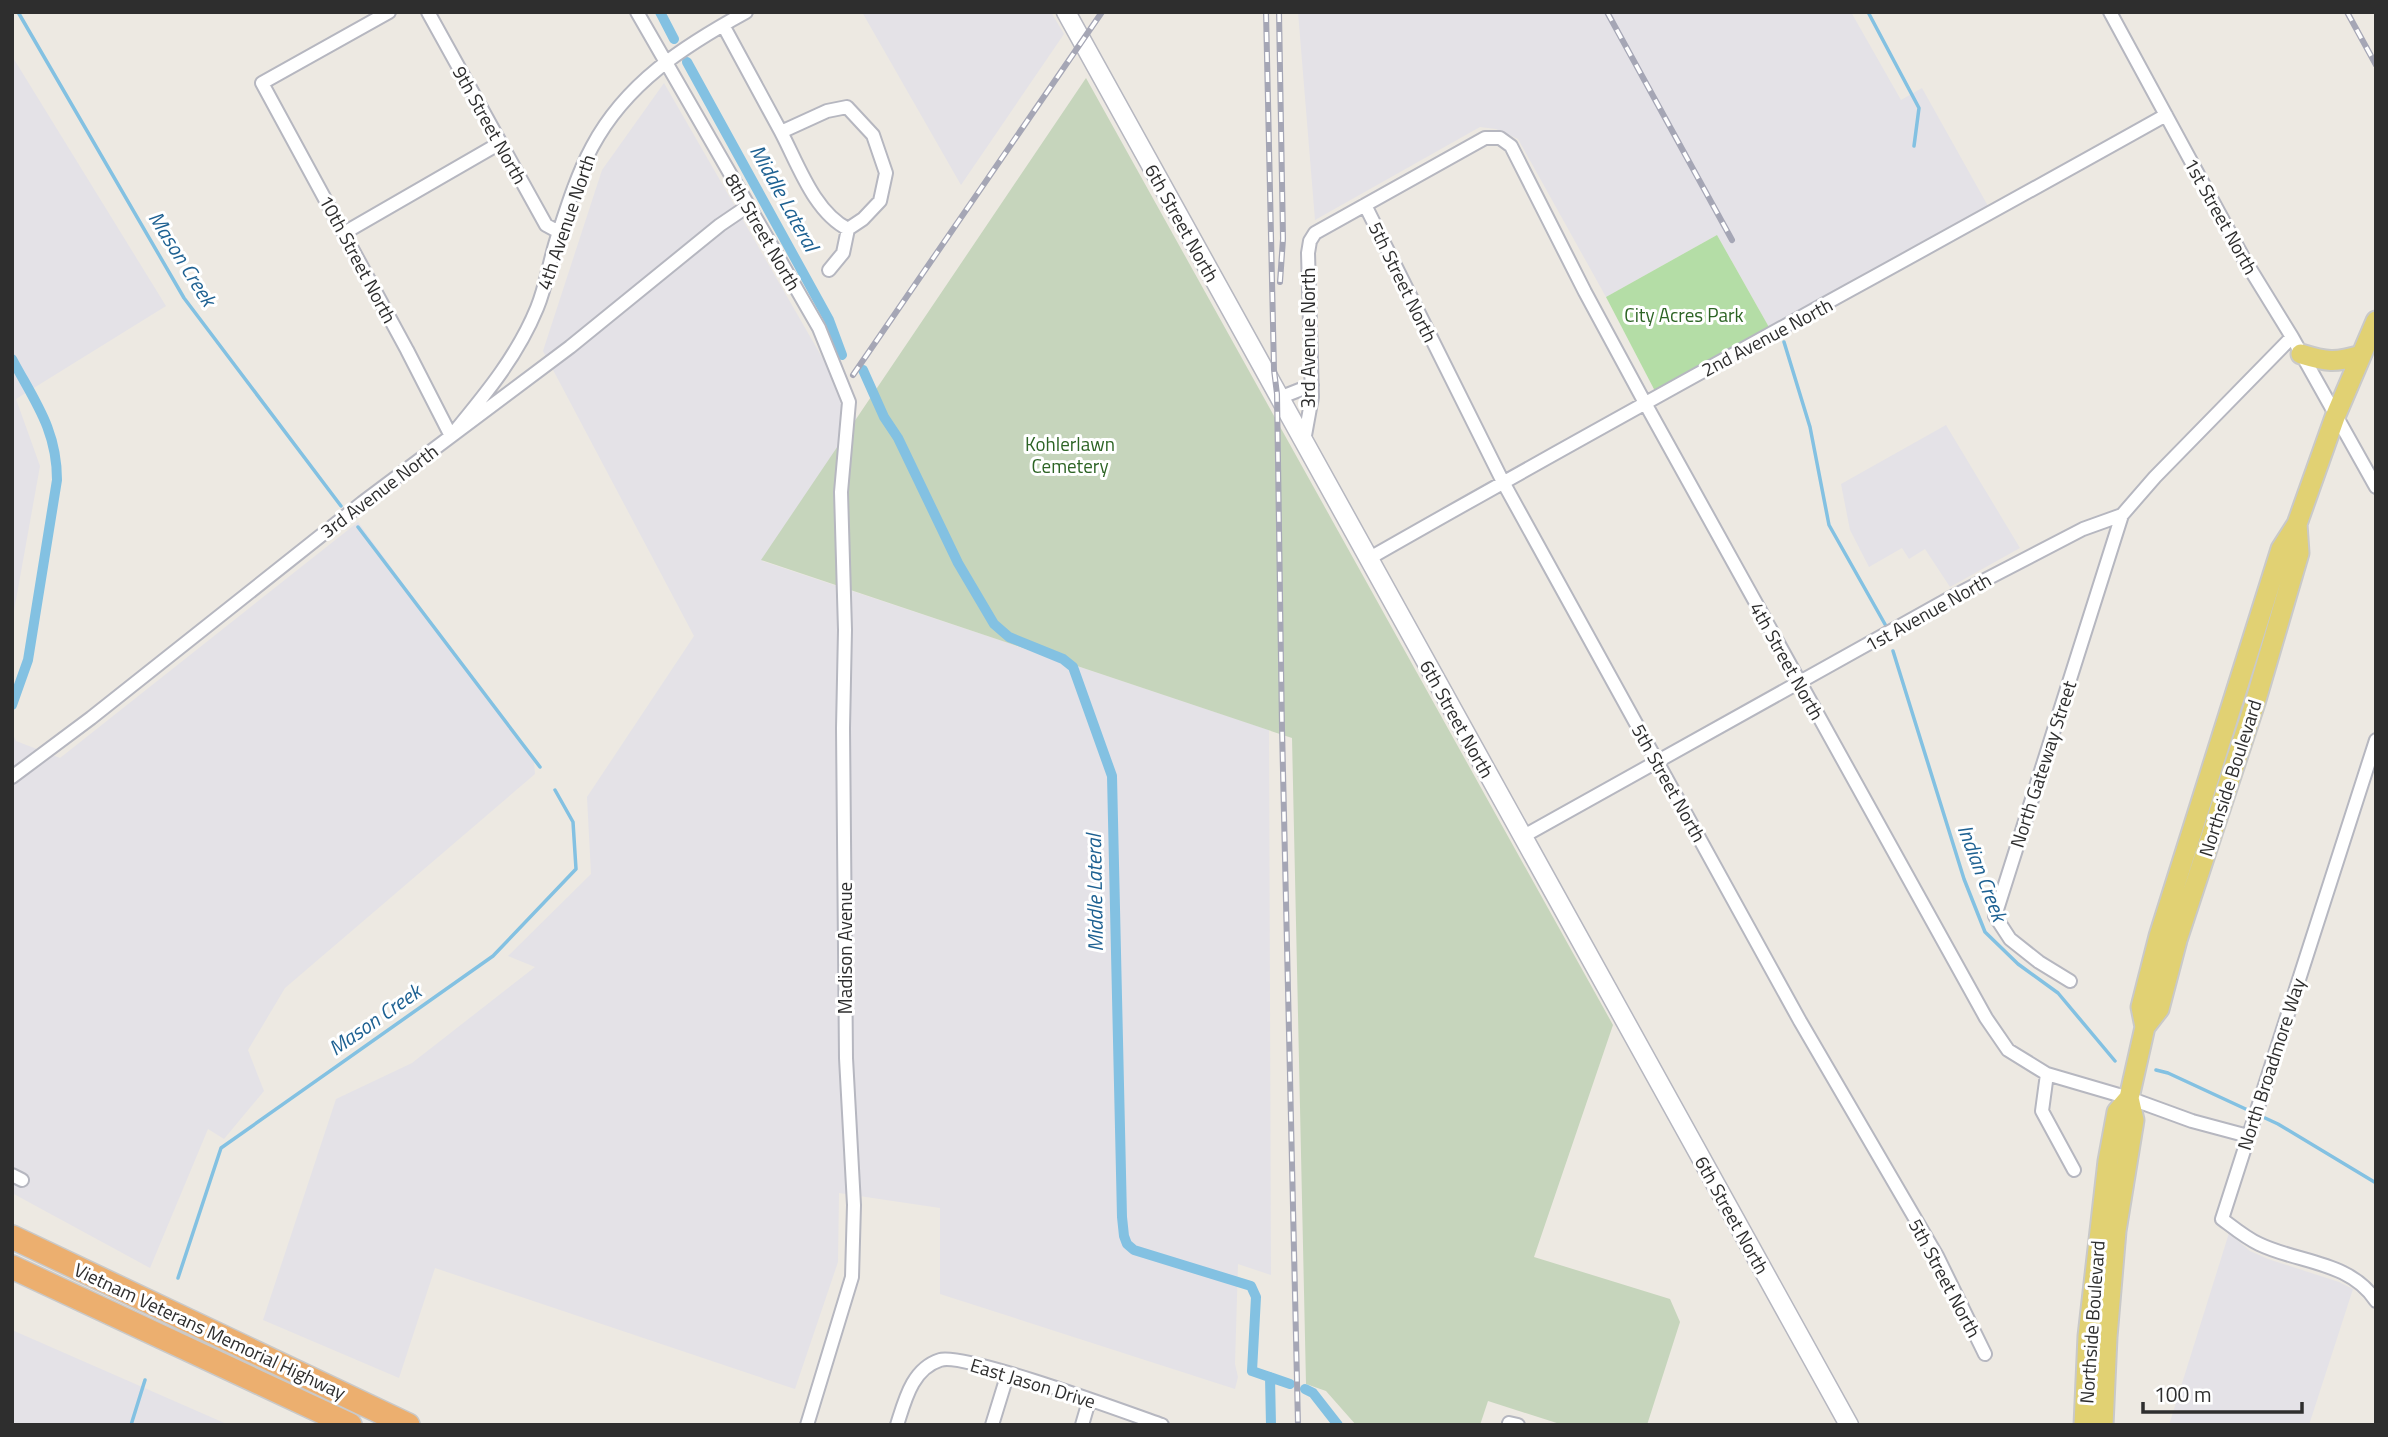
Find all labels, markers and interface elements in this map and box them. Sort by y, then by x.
street label: 9th Street North [446,60,535,189]
water label: Middle Lateral [742,138,829,259]
street label: 4th Avenue North [529,150,602,293]
street label: 1st Street North [2177,152,2266,280]
street label: 6th Street North [1138,158,1227,287]
street label: 8th Street North [718,168,809,296]
street label: 10th Street North [312,189,405,328]
water label: Mason Creek [141,205,226,315]
street label: 5th Street North [1362,217,1445,347]
street label: 3rd Avenue North [1293,267,1322,409]
street label: 2nd Avenue North [1696,290,1838,383]
park label: City Acres Park [1624,300,1744,329]
park label: Kohlerlawn Cemetery [1025,429,1115,480]
street label: 3rd Avenue North [314,437,444,545]
street label: 1st Avenue North [1859,565,1996,658]
street label: 4th Street North [1743,596,1832,725]
street label: 6th Street North [1413,654,1502,783]
street label: North Gateway Street [2002,676,2083,851]
street label: Northside Boulevard [2190,696,2269,860]
street label: 5th Street North [1625,718,1714,847]
water label: Indian Creek [1950,820,2017,928]
water label: Middle Lateral [1077,831,1111,952]
street label: Madison Avenue [830,882,859,1014]
water label: Mason Creek [321,974,430,1063]
street label: North Broadmore Way [2229,974,2312,1154]
street label: 6th Street North [1688,1150,1777,1279]
street label: 5th Street North [1902,1213,1989,1342]
street label: Northside Boulevard [2071,1239,2112,1405]
street label: Vietnam Veterans Memorial Highway [70,1255,351,1406]
street label: East Jason Drive [967,1350,1099,1415]
scale bar [2143,1370,2302,1414]
text: 100 m [2154,1378,2211,1410]

